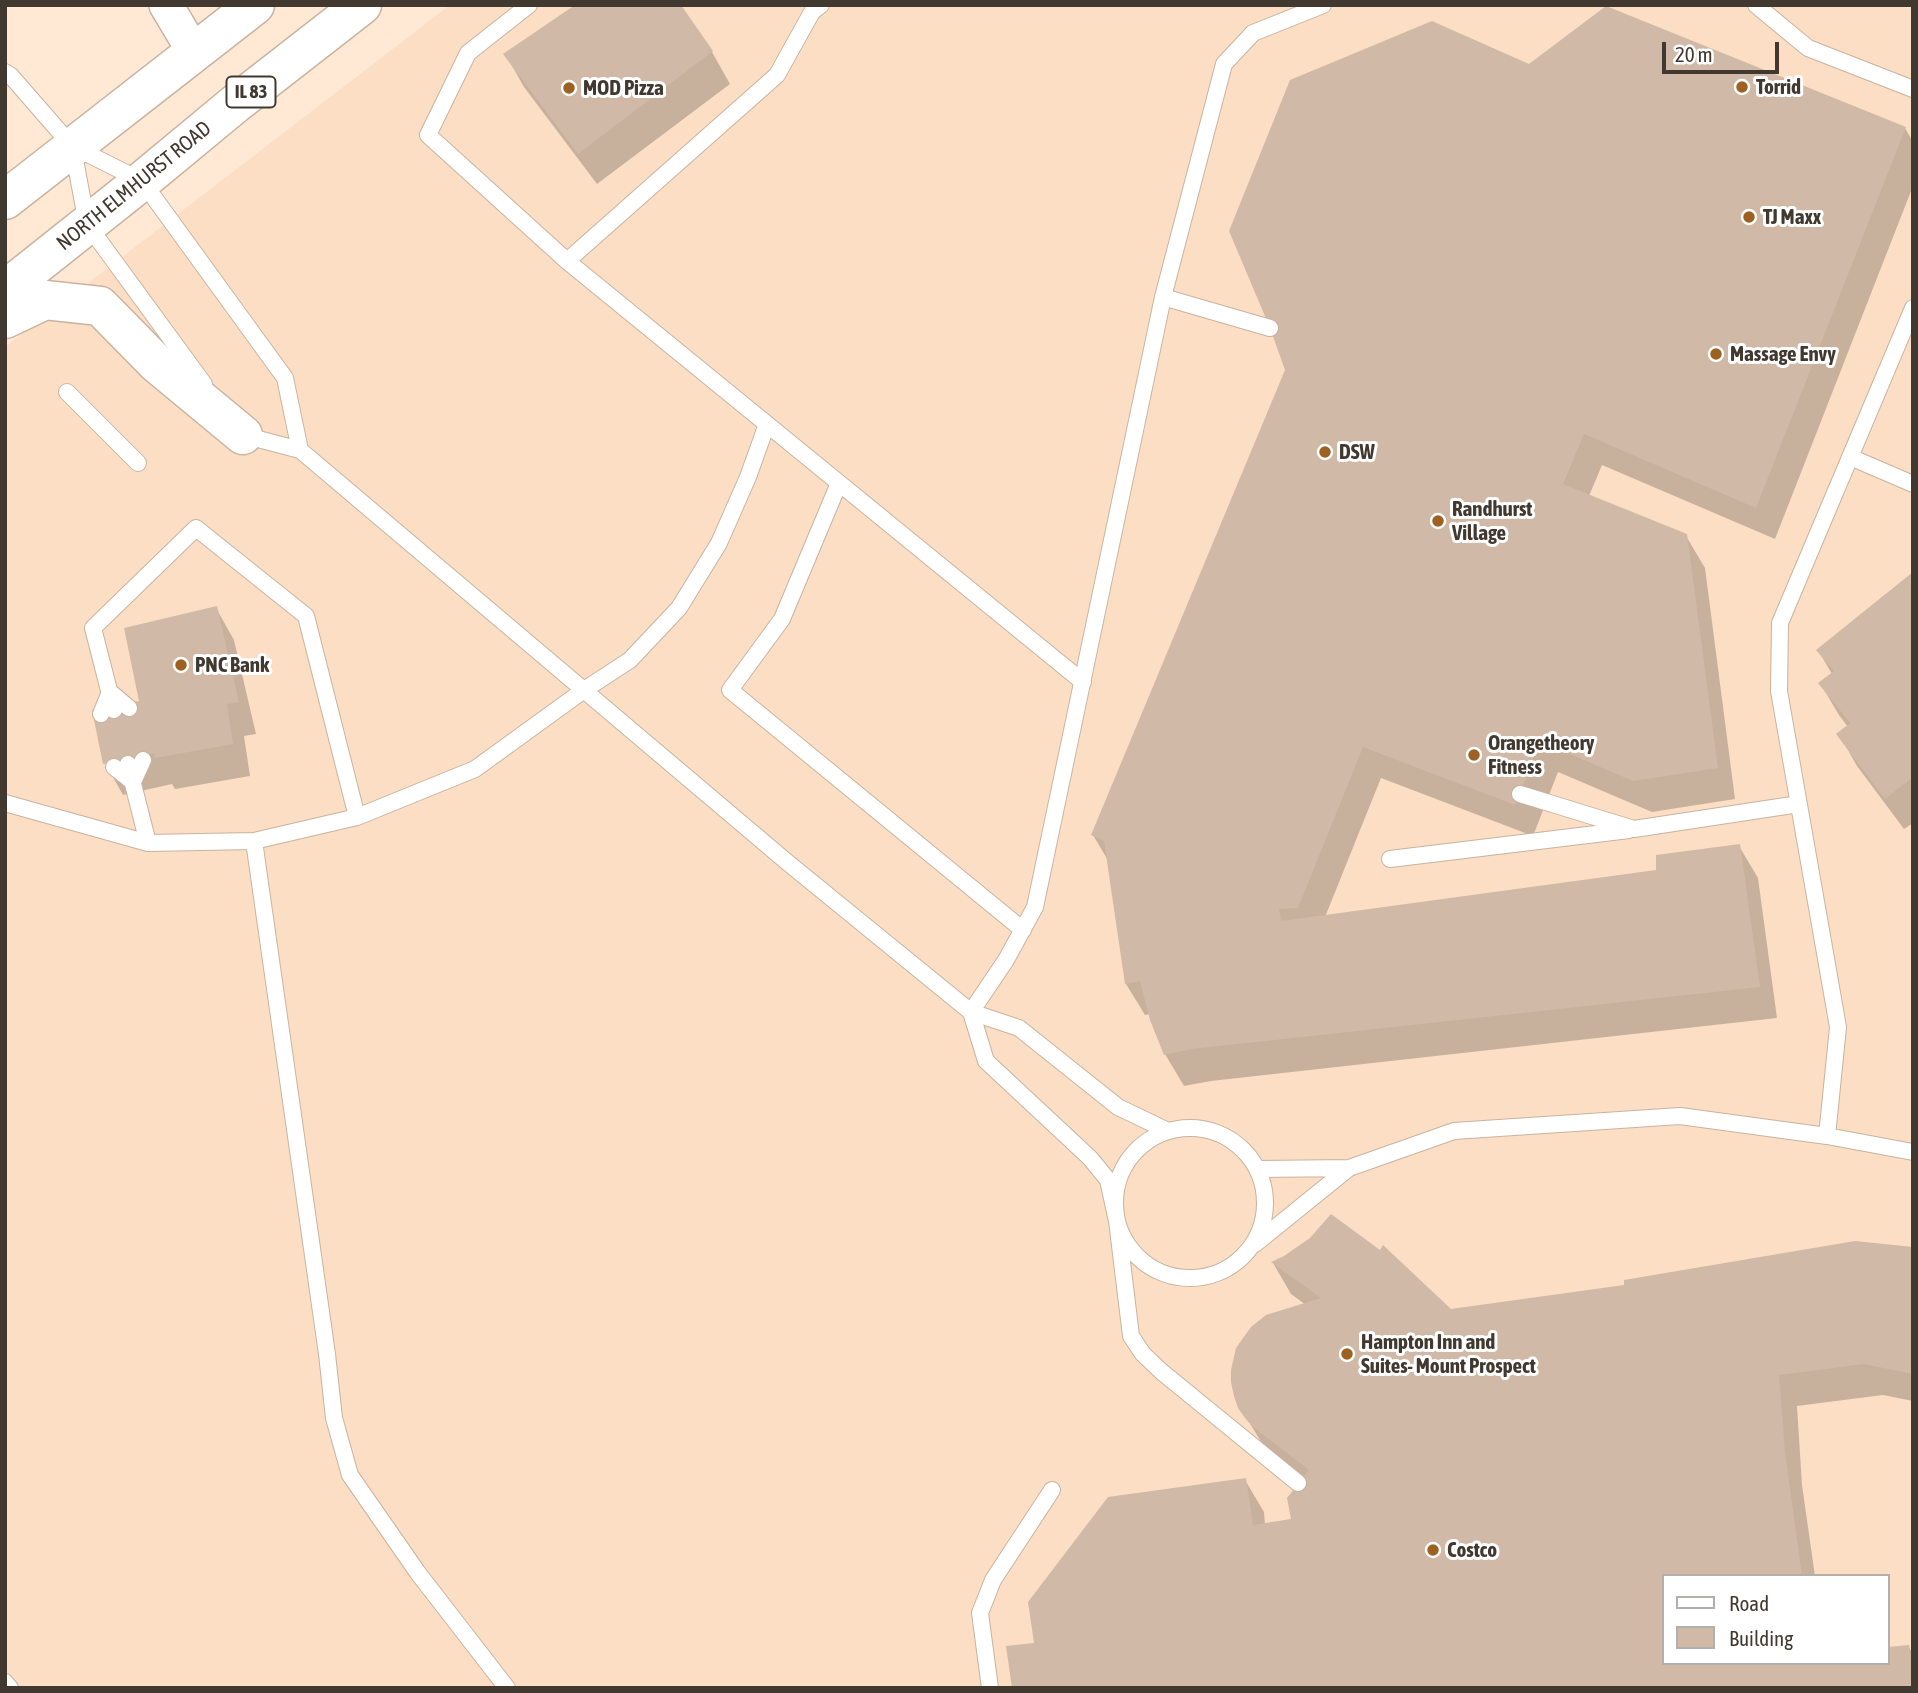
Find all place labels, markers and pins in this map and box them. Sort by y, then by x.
place label: Torrid [1756,74,1801,100]
place label: MOD Pizza [583,75,664,101]
marker: Torrid [1734,79,1750,95]
marker: MOD Pizza [561,80,577,96]
place label: TJ Maxx [1763,204,1821,230]
marker: TJ Maxx [1741,209,1757,225]
place label: Massage Envy [1730,341,1836,367]
marker: Massage Envy [1708,346,1724,362]
place label: DSW [1339,439,1375,465]
marker: DSW [1317,444,1333,460]
place label: Randhurst Village [1452,496,1532,546]
marker: Randhurst Village [1430,513,1446,529]
place label: PNC Bank [195,652,269,678]
marker: PNC Bank [173,657,189,673]
place label: Orangetheory Fitness [1488,730,1595,780]
marker: Orangetheory Fitness [1466,747,1482,763]
place label: Hampton Inn and Suites- Mount Prospect [1361,1329,1536,1379]
marker: Hampton Inn and Suites- Mount Prospect [1339,1346,1355,1362]
place label: Costco [1447,1537,1497,1563]
marker: Costco [1425,1542,1441,1558]

